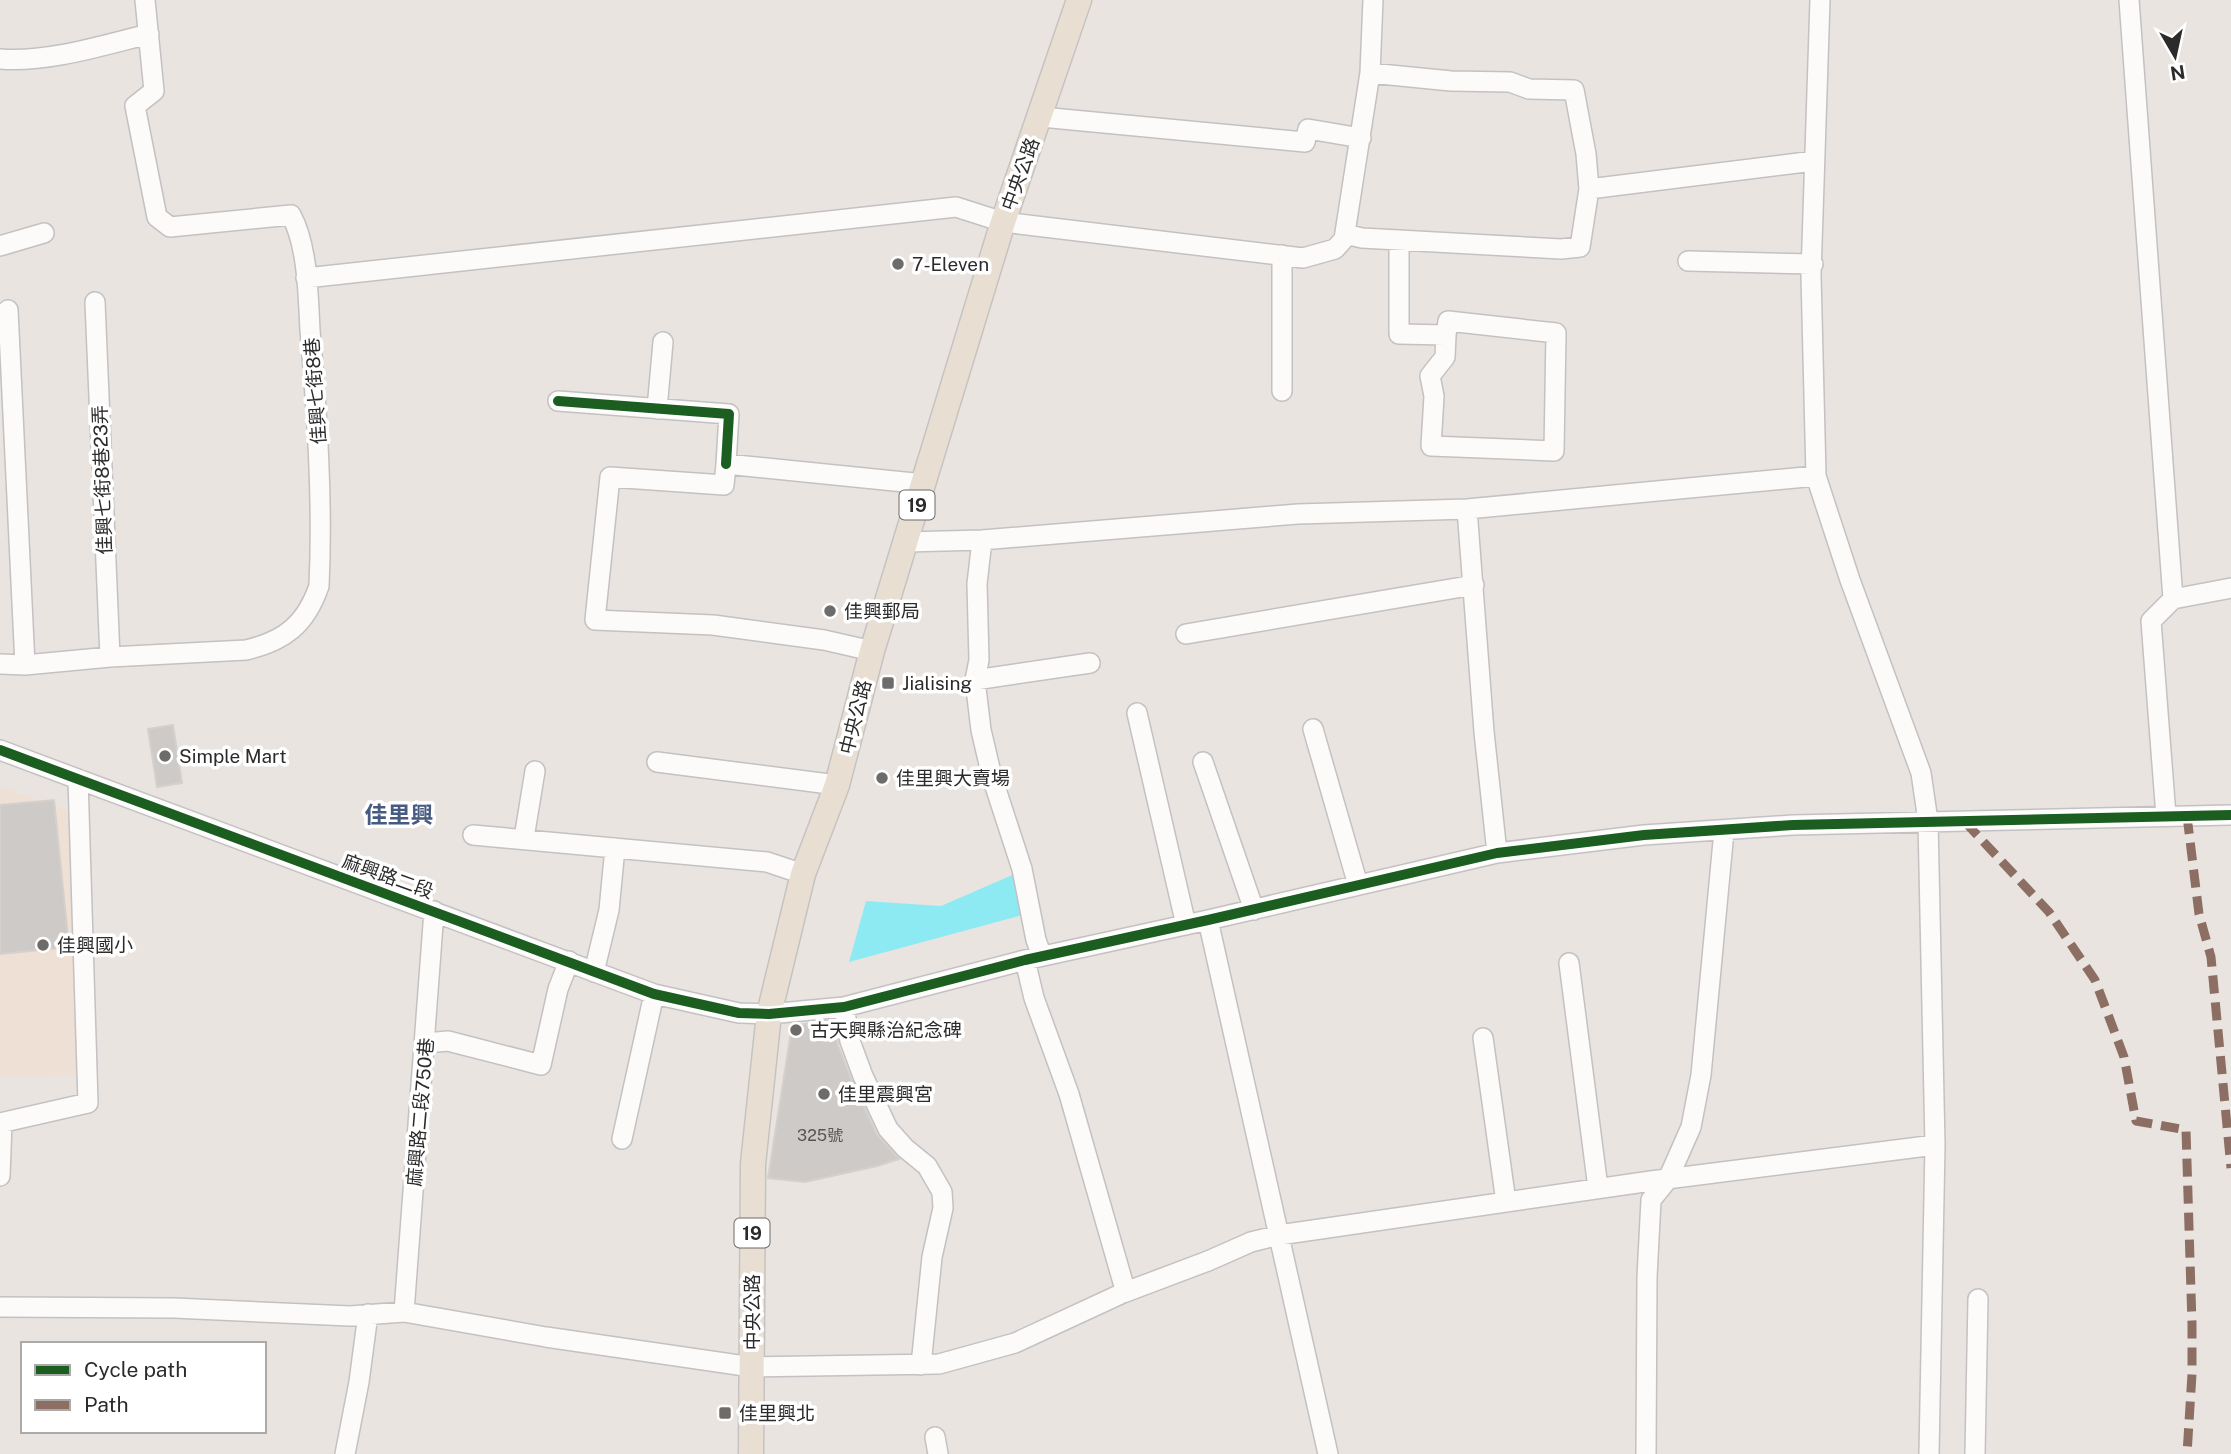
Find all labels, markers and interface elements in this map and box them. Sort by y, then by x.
north arrow [2140,21,2210,91]
text: N [2169,61,2187,85]
street label: 中央公路 [997,135,1043,213]
place label: 7-Eleven [912,253,989,275]
marker: 7-Eleven [890,256,906,272]
street label: 佳興七街8巷 [300,337,330,445]
street label: 佳興七街8巷23弄 [88,405,116,555]
road number: 19 [900,490,934,520]
place label: 佳興郵局 [844,600,920,622]
marker: 佳興郵局 [822,603,838,619]
place label: Jialising [902,672,972,694]
marker: Jialising [880,675,896,691]
street label: 中央公路 [835,677,875,757]
place label: Simple Mart [179,745,287,767]
marker: Simple Mart [157,748,173,764]
place label: 佳里興大賣場 [896,767,1010,789]
marker: 佳里興大賣場 [874,770,890,786]
district label: 佳里興 [365,801,434,828]
street label: 麻興路二段 [340,849,436,903]
place label: 佳興國小 [57,934,133,956]
marker: 佳興國小 [35,937,51,953]
place label: 古天興縣治紀念碑 [810,1019,962,1041]
marker: 古天興縣治紀念碑 [788,1022,804,1038]
street label: 麻興路二段750巷 [403,1037,437,1187]
place label: 佳里震興宮 [838,1083,933,1105]
marker: 佳里震興宮 [816,1086,832,1102]
house number: 325號 [797,1126,843,1145]
road number: 19 [734,1218,770,1248]
street label: 中央公路 [741,1274,763,1350]
legend [21,1342,266,1433]
text: Cycle path [84,1357,187,1382]
text: Path [84,1392,129,1417]
place label: 佳里興北 [739,1402,815,1424]
marker: 佳里興北 [717,1405,733,1421]

